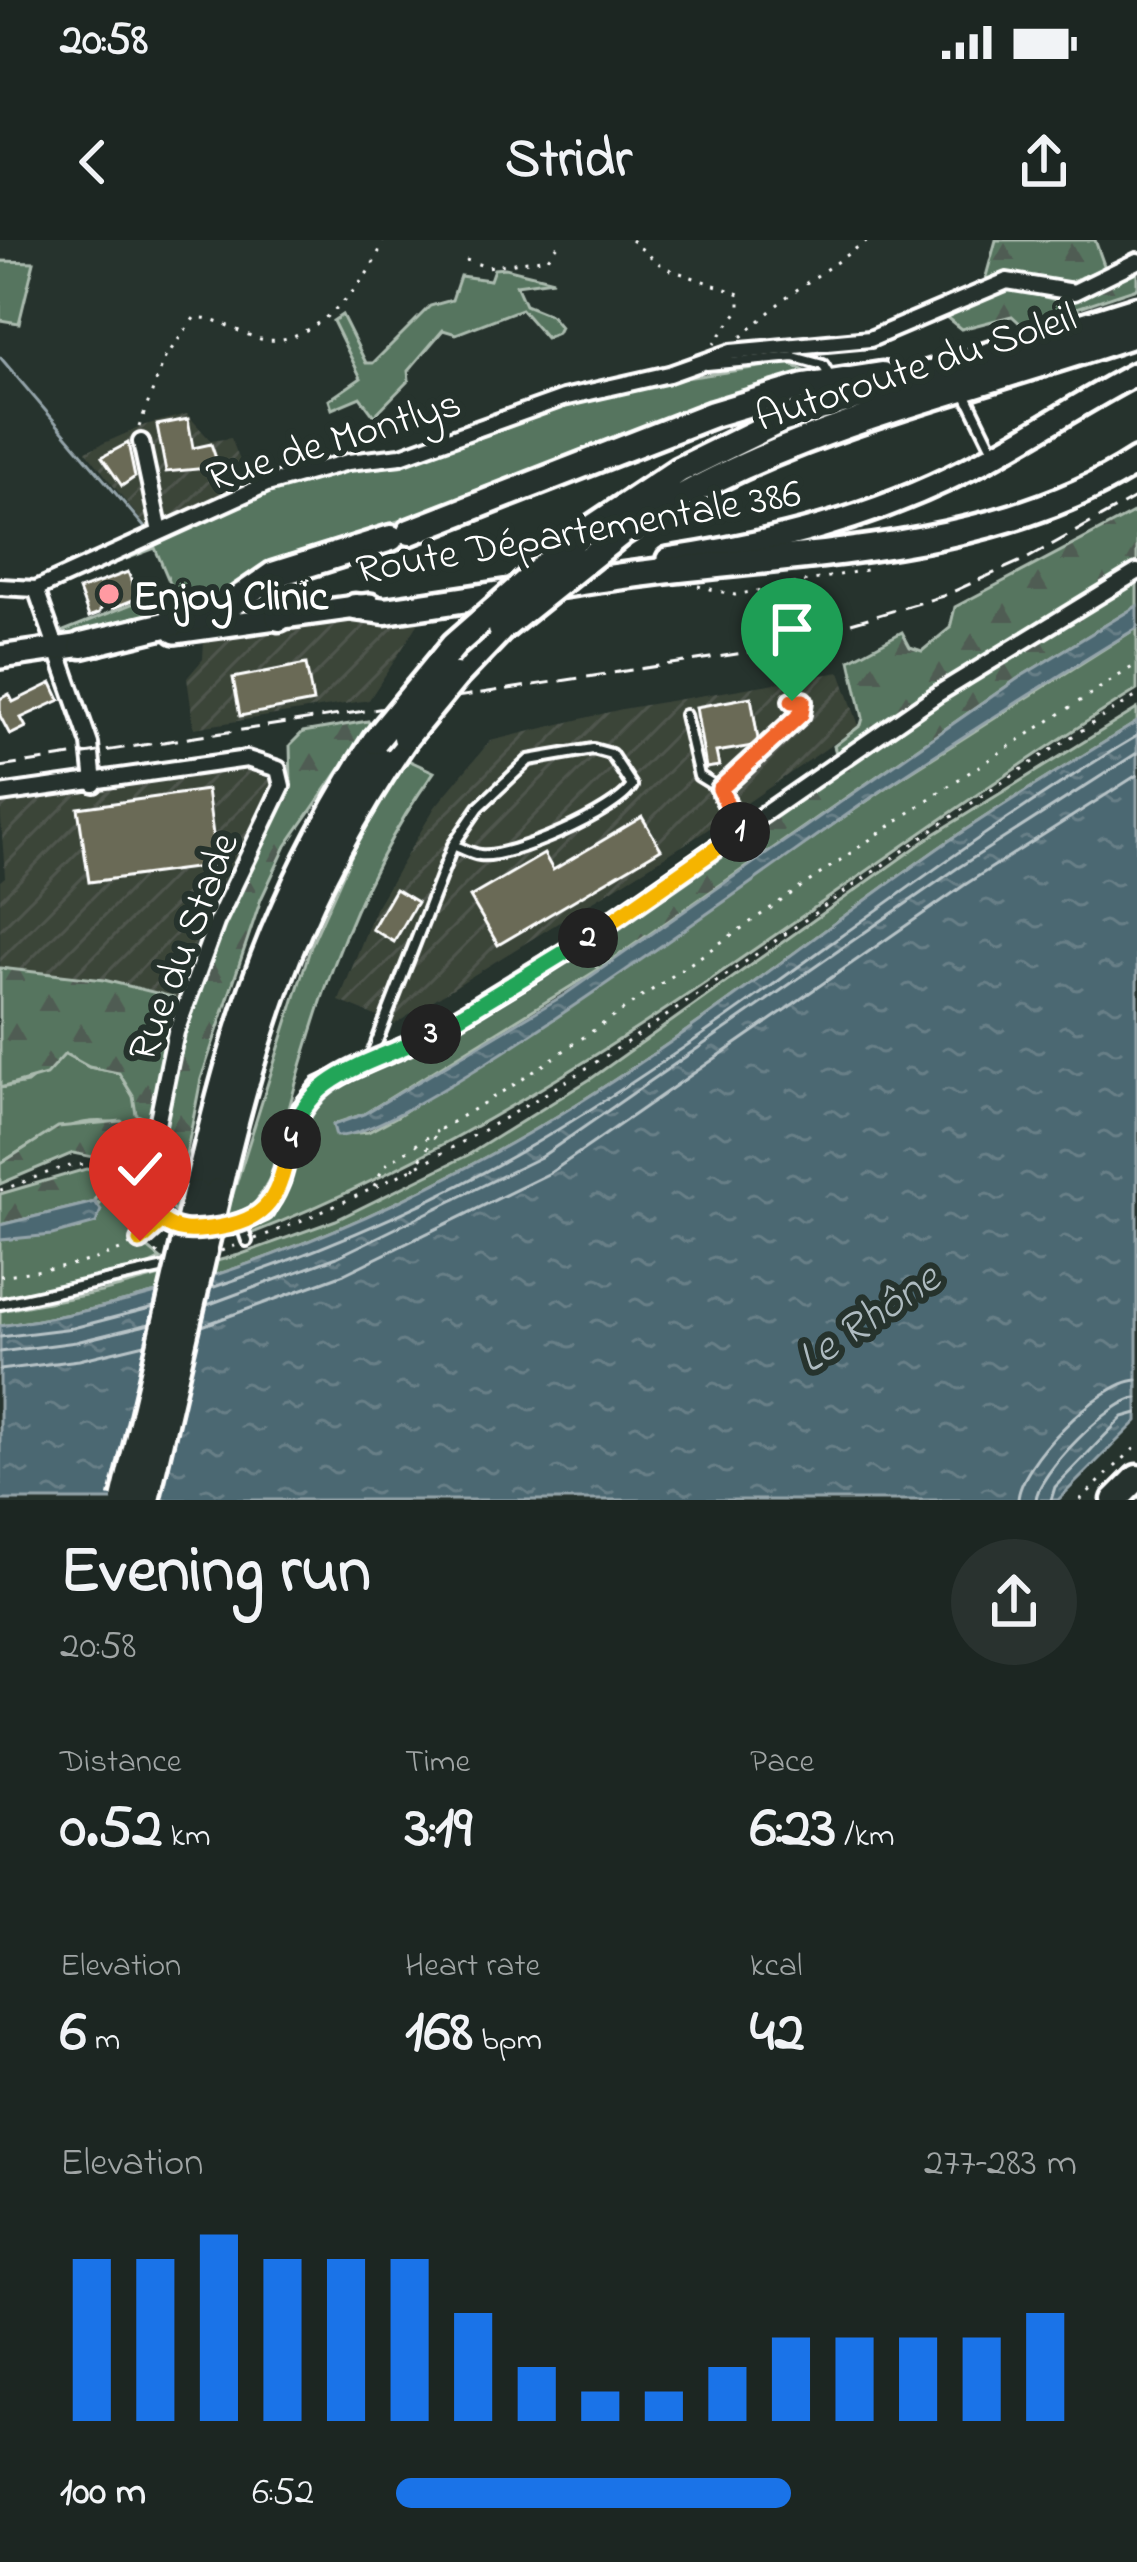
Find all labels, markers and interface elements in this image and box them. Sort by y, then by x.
text: 20:58 [60,9,148,75]
text: Stridr [505,123,632,201]
icon: back [60,129,126,195]
icon: share [1011,129,1077,195]
street label: Autoroute du Soleil [748,289,1085,450]
street label: Rue de Montlys [199,375,469,510]
street label: Route Départementale 386 [352,464,806,603]
place label: Enjoy Clinic [133,568,329,629]
pin [741,578,843,701]
marker: Enjoy Clinic [96,581,122,607]
icon: arrive [759,596,825,662]
pin: 1 [710,802,770,862]
text: 1 [735,808,745,856]
street label: Rue du Stade [114,824,257,1071]
pin: 2 [558,908,618,968]
text: 2 [580,914,596,962]
pin: 3 [401,1004,461,1064]
text: 3 [424,1010,438,1058]
pin: 4 [261,1109,321,1169]
text: 4 [284,1115,298,1163]
pin [89,1118,191,1241]
icon: check [107,1136,173,1202]
water label: Le Rhône [785,1247,956,1392]
text: Evening run [60,1526,371,1622]
button: share [951,1539,1077,1665]
text: 20:58 [60,1619,136,1676]
text: Distance [60,1739,182,1787]
text: Time [405,1739,470,1787]
text: Pace [750,1739,814,1787]
text: 0.52 [60,1787,162,1874]
text: 3:19 [405,1787,472,1874]
text: 6:23 [750,1787,836,1874]
text: km [162,1813,211,1861]
text: /km [836,1813,895,1861]
text: Elevation [60,1943,181,1991]
text: Heart rate [405,1943,540,1991]
text: kcal [750,1943,802,1991]
text: 6 [60,1991,86,2078]
text: 168 [405,1991,473,2078]
text: 42 [750,1991,805,2078]
text: m [86,2017,120,2065]
text: bpm [473,2017,542,2065]
text: Elevation [60,2136,203,2193]
text: 277–283 m [924,2136,1077,2193]
text: 100 m [60,2465,146,2522]
text: 6:52 [252,2465,314,2522]

